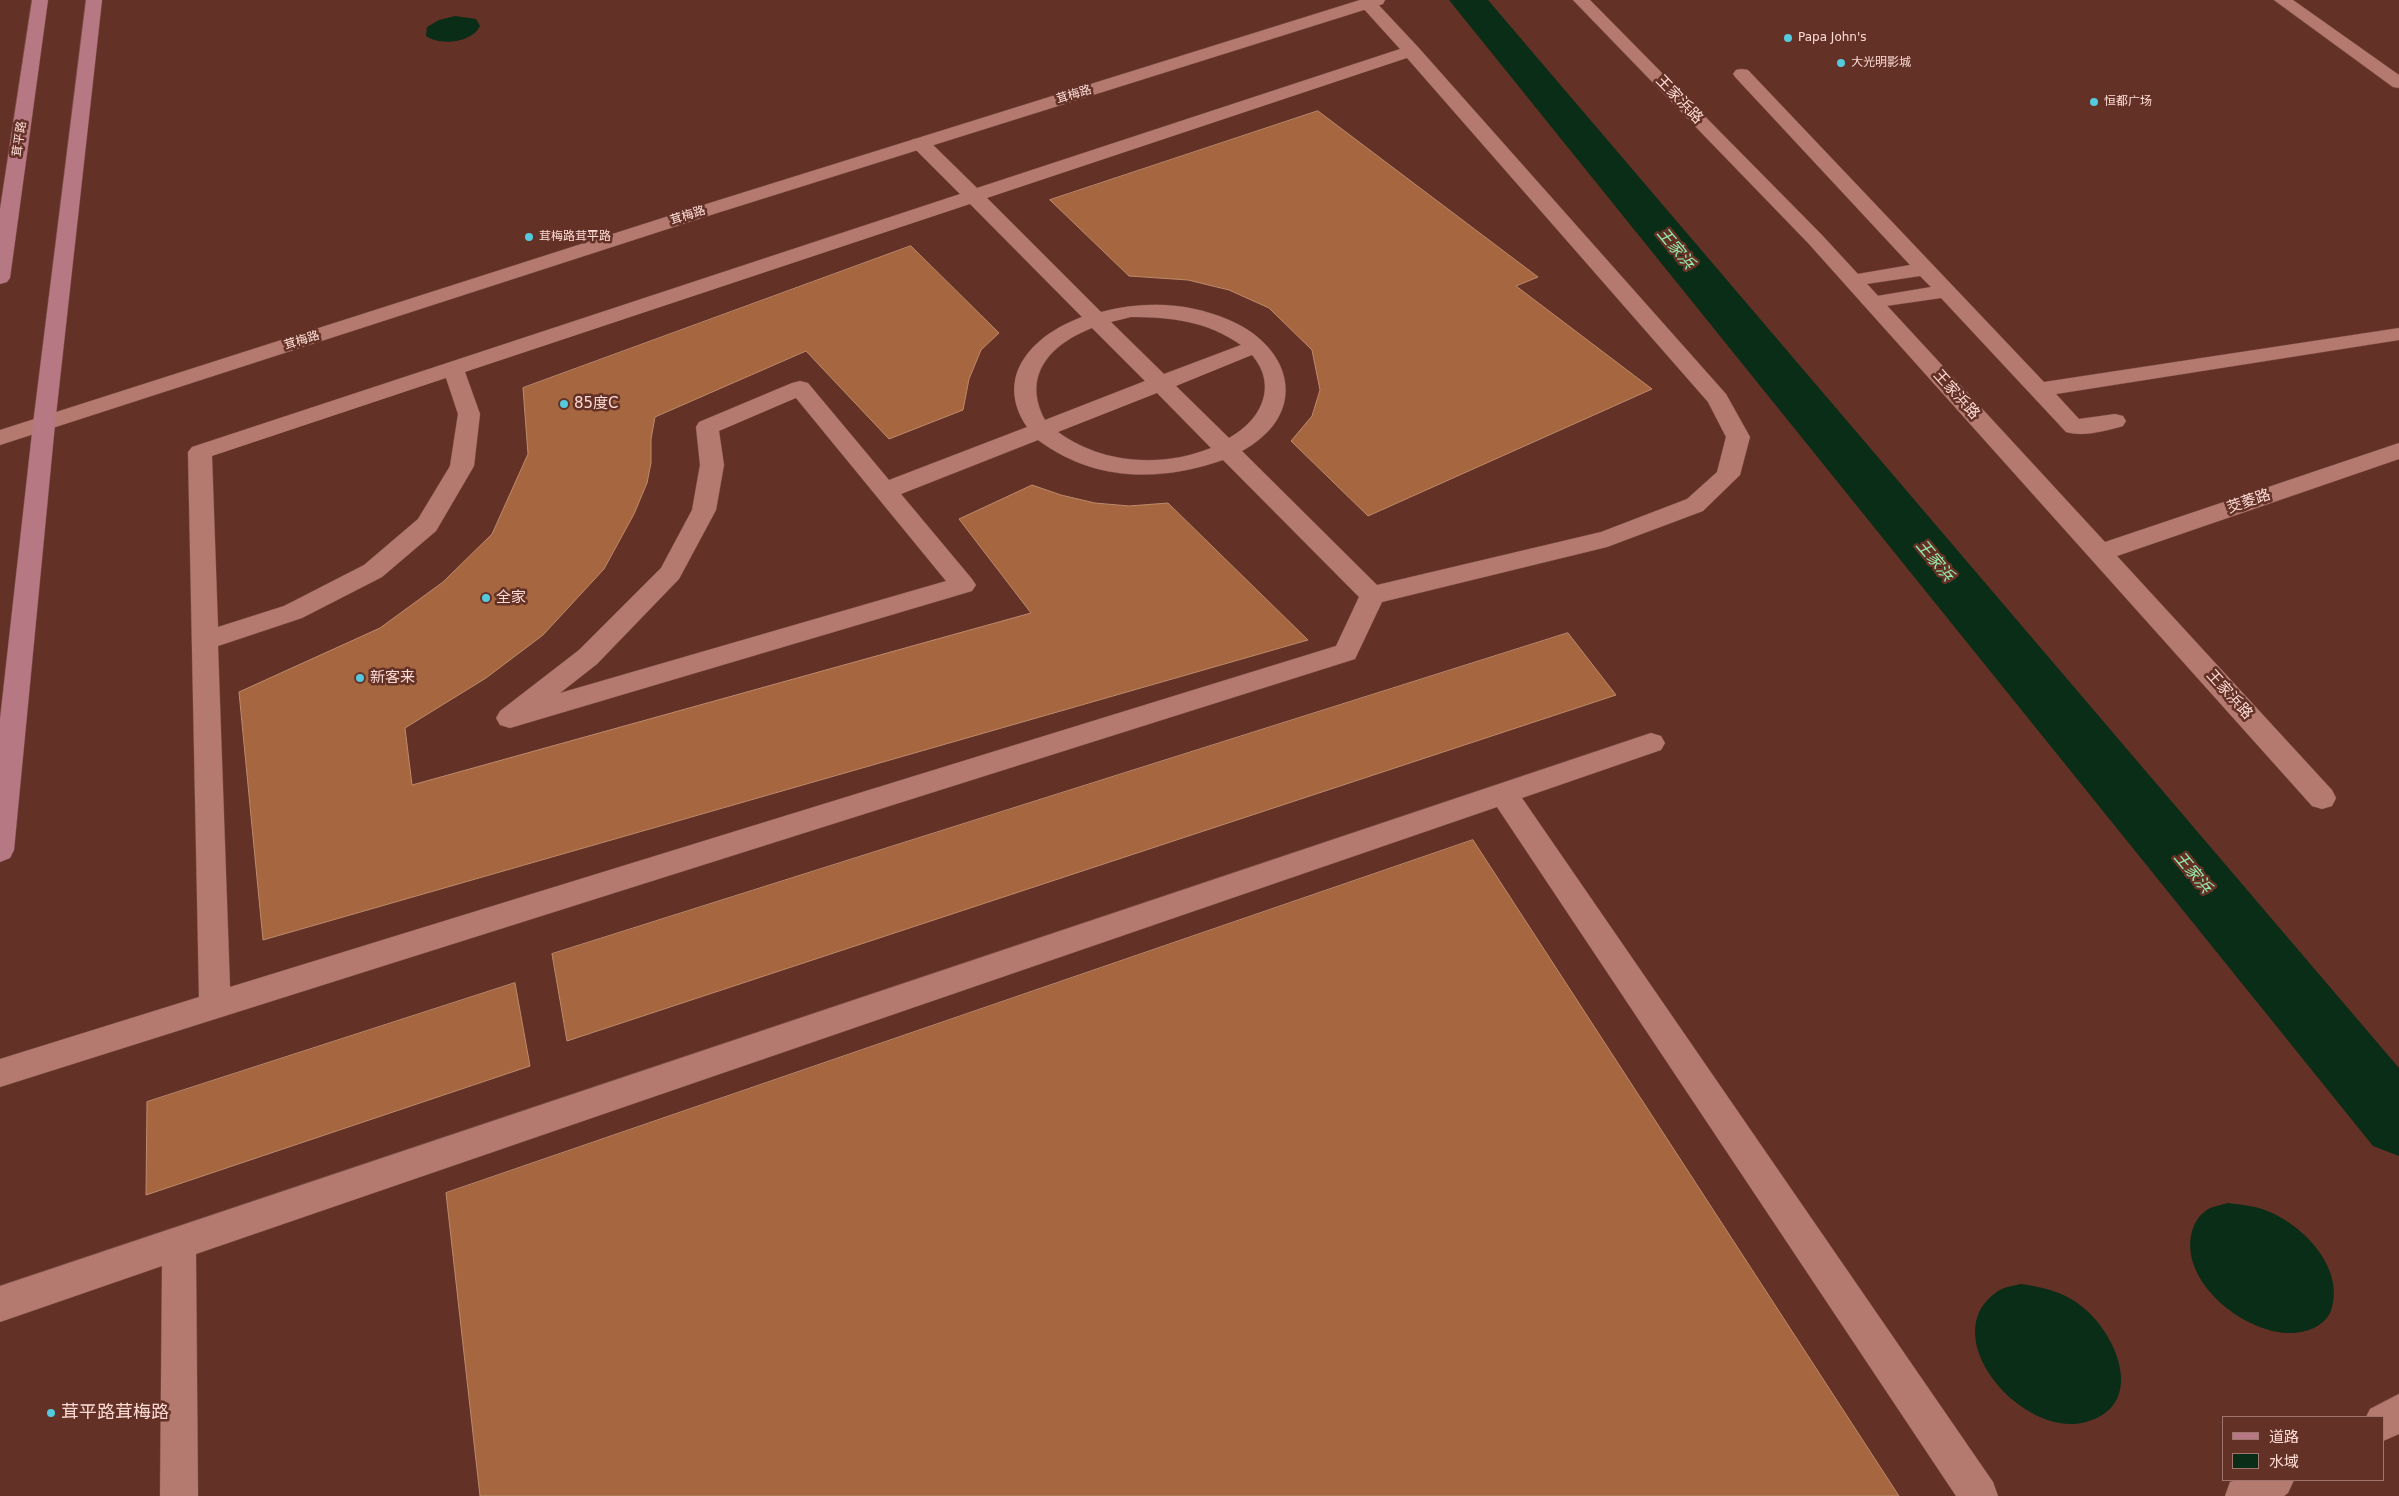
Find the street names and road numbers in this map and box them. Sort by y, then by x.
street label: 王家浜路 [1652,72,1706,128]
street label: 茸梅路 [1055,83,1093,107]
street label: 茸平路 [10,120,30,158]
street label: 茸梅路 [669,204,707,228]
street label: 茸梅路 [283,329,321,353]
street label: 王家浜路 [1929,367,1983,423]
street label: 茭菱路 [2225,486,2273,518]
street label: 王家浜路 [2202,667,2256,723]

